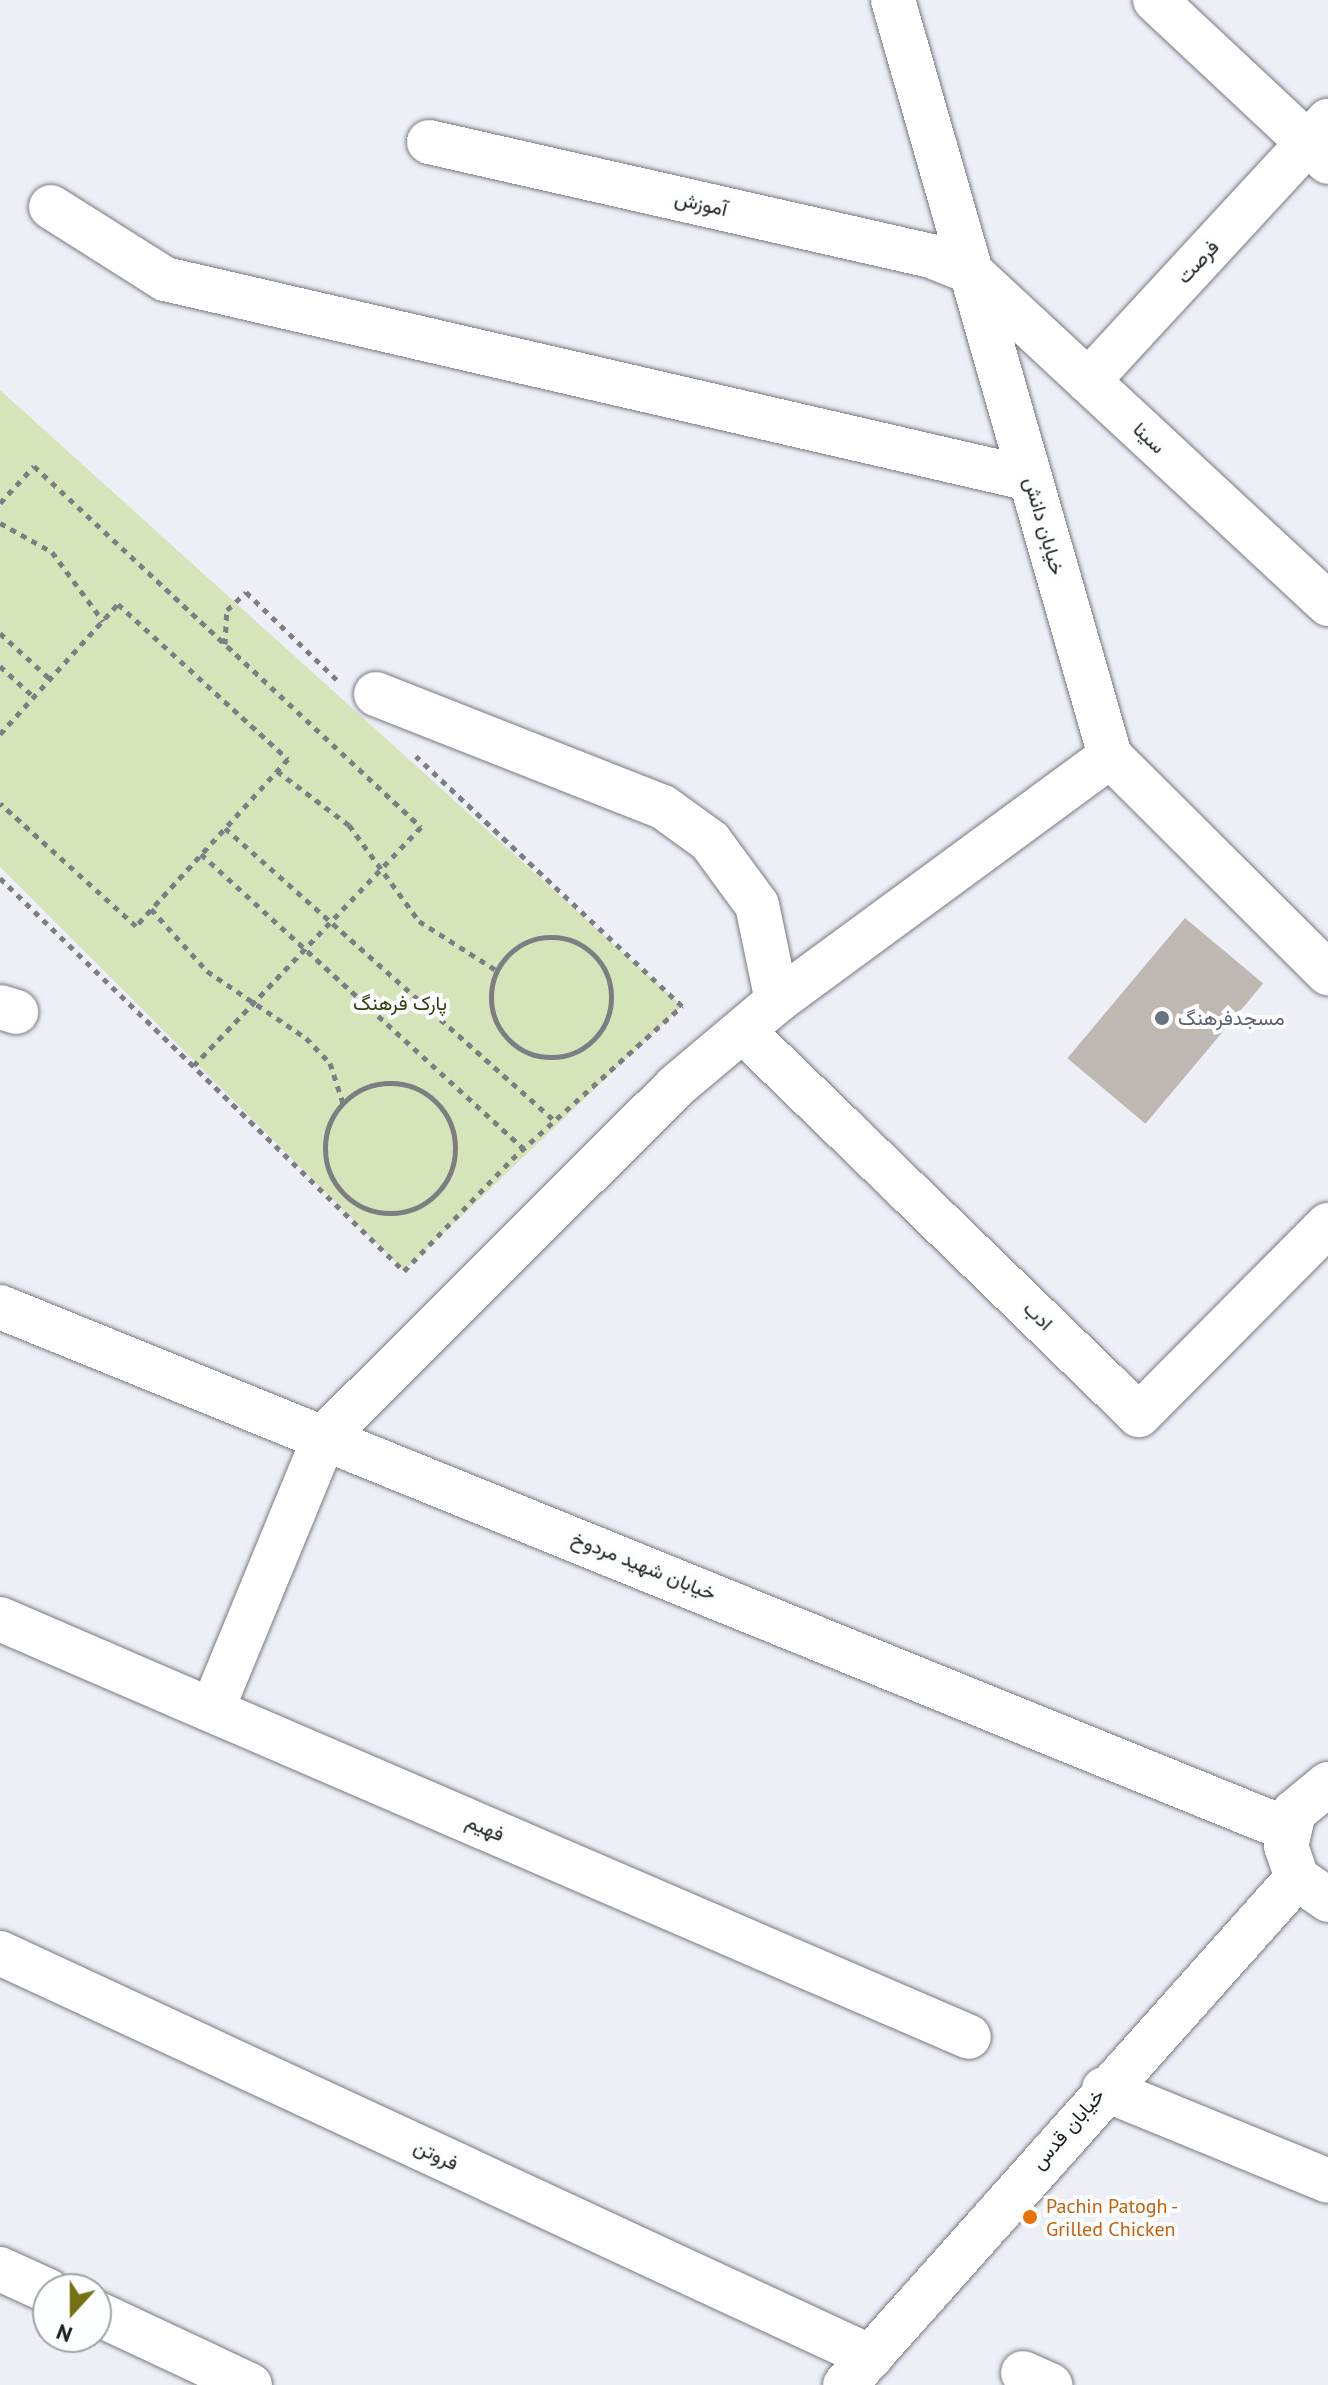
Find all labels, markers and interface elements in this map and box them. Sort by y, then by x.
street label: آموزش [672,186,730,222]
street label: فرصت [1172,235,1224,289]
street label: سینا [1128,417,1170,459]
street label: خیابان دانش [1019,474,1069,578]
park label: پارک فرهنگ [353,991,447,1015]
place label: مسجدفرهنگ [1178,1006,1285,1030]
marker: مسجدفرهنگ [1153,1009,1171,1027]
street label: ادب [1018,1296,1058,1336]
street label: خیابان شهید مردوخ [568,1526,720,1606]
street label: فهیم [462,1809,508,1847]
street label: خیابان قدس [1026,2084,1110,2174]
street label: فروتن [410,2134,462,2176]
place label: Pachin Patogh - Grilled Chicken [1046,2194,1180,2241]
marker: Pachin Patogh - Grilled Chicken [1021,2208,1039,2226]
north arrow [32,2273,112,2353]
text: N [52,2318,76,2349]

